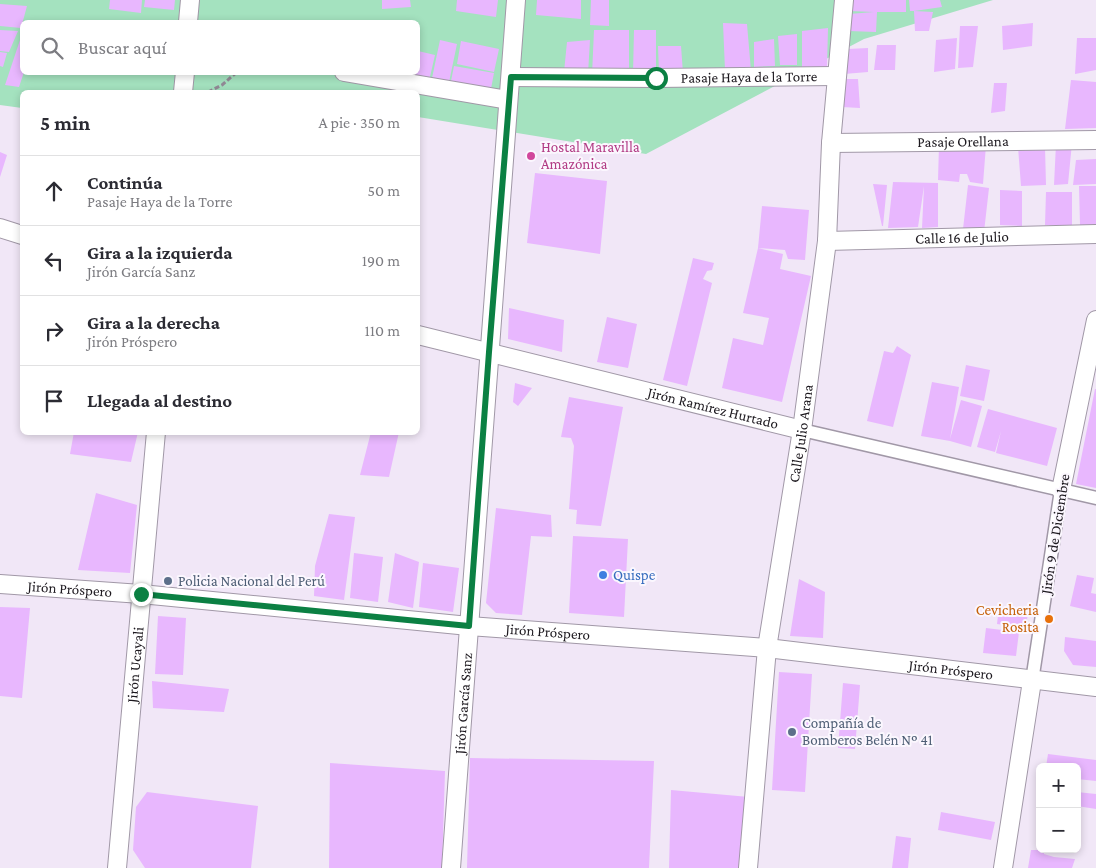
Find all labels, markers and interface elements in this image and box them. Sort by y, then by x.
search box [20,20,420,75]
icon: search [38,34,66,62]
text: Buscar aquí [78,37,167,58]
route start [645,67,668,90]
street label: Pasaje Haya de la Torre [681,68,818,86]
text: 5 min [40,111,90,135]
text: A pie · 350 m [318,114,400,131]
street label: Pasaje Orellana [917,133,1009,151]
place label: Hostal Maravilla Amazónica [541,139,640,172]
marker: Hostal Maravilla Amazónica [525,150,537,162]
text: Continúa [87,172,163,193]
icon: ahead [40,177,68,205]
text: 50 m [368,182,400,199]
text: Pasaje Haya de la Torre [87,193,232,210]
street label: Calle 16 de Julio [915,228,1009,247]
text: Gira a la izquierda [87,242,233,263]
icon: left [40,247,68,275]
text: 190 m [362,252,400,269]
text: Jirón García Sanz [87,263,195,280]
text: Gira a la derecha [87,312,220,333]
icon: right [40,317,68,345]
text: 110 m [364,322,400,339]
text: Jirón Próspero [87,333,177,350]
street label: Calle Julio Arana [786,383,816,484]
street label: Jirón Ramírez Hurtado [644,384,780,432]
icon: arrive [40,387,68,415]
text: Llegada al destino [87,390,232,411]
street label: Jirón 9 de Diciembre [1037,472,1073,597]
place label: Quispe [613,567,656,584]
marker: Quispe [597,569,609,581]
place label: Policia Nacional del Perú [178,573,325,589]
marker: Policia Nacional del Perú [162,575,174,587]
street label: Jirón Próspero [25,578,113,600]
route end [130,583,153,606]
place label: Cevicheria Rosita [976,602,1039,635]
marker: Cevicheria Rosita [1043,613,1055,625]
street label: Jirón Próspero [503,621,591,643]
street label: Jirón Ucayali [124,626,147,706]
street label: Jirón García Sanz [451,652,475,757]
street label: Jirón Próspero [906,657,994,683]
place label: Compañía de Bomberos Belén Nº 41 [802,715,933,748]
marker: Compañía de Bomberos Belén Nº 41 [786,726,798,738]
map controls [1036,763,1081,853]
button: + [1036,763,1081,808]
button: − [1036,808,1081,853]

